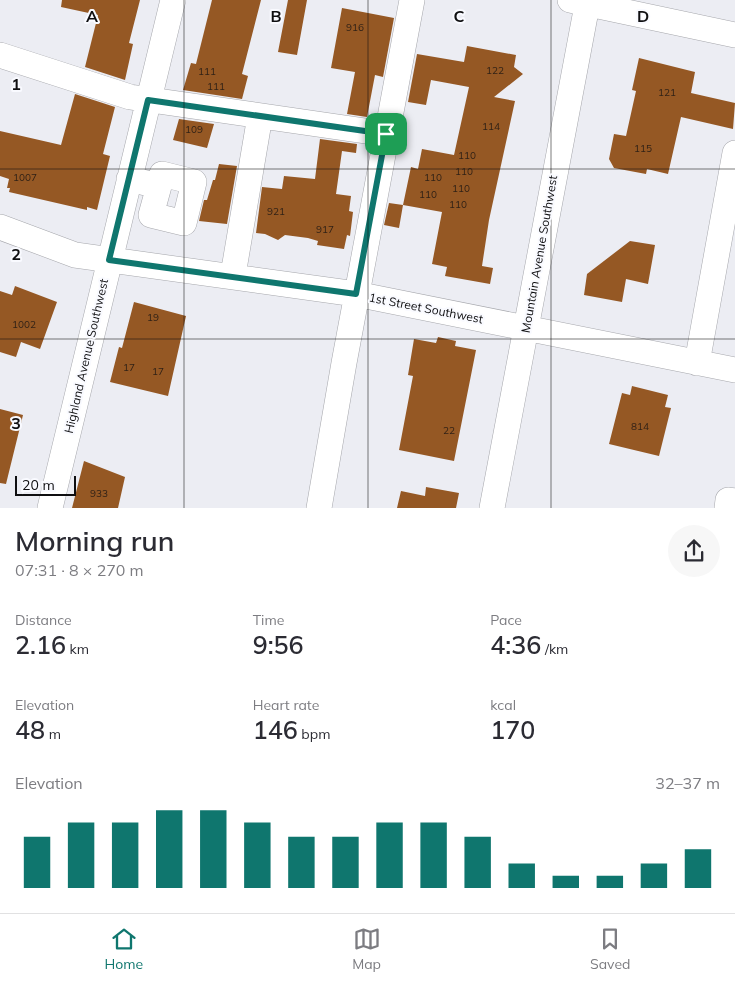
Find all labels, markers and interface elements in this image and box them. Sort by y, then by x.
text: A [86,6,98,26]
text: B [270,6,282,26]
text: C [454,6,465,26]
text: D [637,6,649,26]
house number: 916 [346,21,364,34]
house number: 122 [486,64,504,77]
house number: 111 [198,65,216,78]
text: 1 [11,74,21,94]
house number: 111 [207,80,225,93]
house number: 121 [658,86,676,99]
pin [365,113,407,155]
icon: arrive [372,120,400,148]
house number: 114 [482,120,500,133]
house number: 109 [185,123,203,136]
house number: 115 [634,142,652,155]
house number: 110 [458,149,476,162]
house number: 110 [455,165,473,178]
house number: 1007 [13,171,37,184]
house number: 110 [424,171,442,184]
street label: Mountain Avenue Southwest [518,174,560,334]
house number: 110 [452,182,470,195]
house number: 110 [419,188,437,201]
house number: 110 [449,198,467,211]
house number: 921 [267,205,285,218]
house number: 917 [316,223,334,236]
text: 2 [11,244,21,264]
street label: Highland Avenue Southwest [61,277,111,435]
street label: 1st Street Southwest [368,290,484,326]
house number: 19 [147,311,159,324]
house number: 1002 [12,318,36,331]
house number: 17 [123,361,135,374]
house number: 17 [152,365,164,378]
text: 3 [11,413,21,433]
house number: 814 [631,420,649,433]
house number: 22 [443,424,455,437]
scale bar [15,473,76,496]
text: 20 m [22,476,55,494]
house number: 933 [90,487,108,500]
text: Morning run [15,523,174,558]
button: share [668,525,720,577]
text: 07:31 · 8 × 270 m [15,560,144,580]
text: Distance [15,611,72,629]
text: Time [253,611,284,629]
text: Pace [490,611,522,629]
text: 2.16 [15,629,66,660]
text: 9:56 [253,629,304,660]
text: 4:36 [490,629,541,660]
text: km [66,640,89,658]
text: /km [541,640,568,658]
text: Elevation [15,696,74,714]
text: Heart rate [253,696,319,714]
text: kcal [490,696,516,714]
text: 48 [15,714,45,745]
text: 146 [253,714,298,745]
text: 170 [490,714,535,745]
text: m [45,725,61,743]
text: bpm [298,725,330,743]
text: Elevation [15,773,83,793]
text: 32–37 m [655,773,720,793]
tab: Home [105,925,143,973]
tab: Map [352,925,381,973]
tab: Saved [590,925,630,973]

